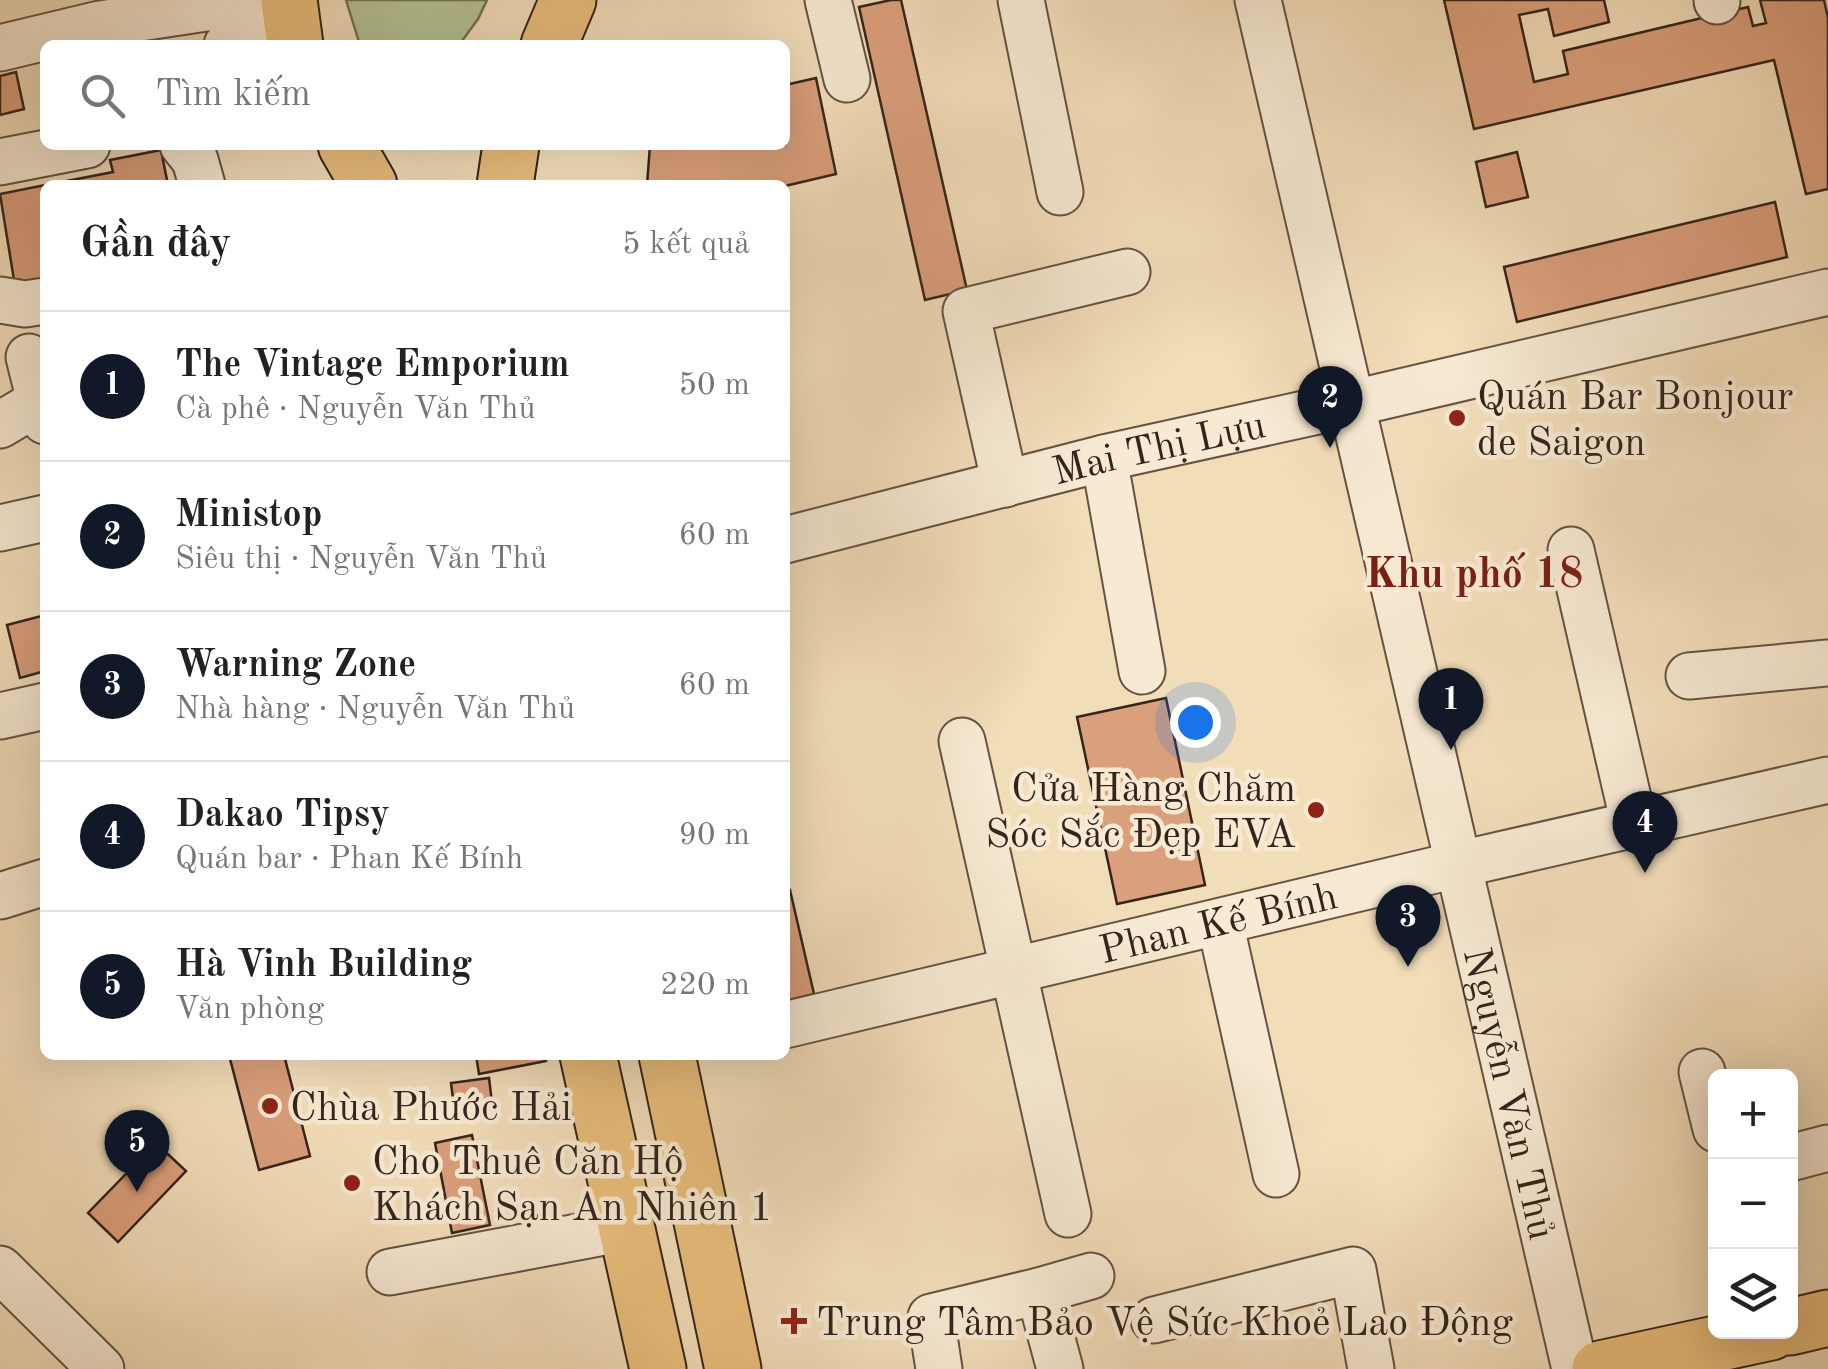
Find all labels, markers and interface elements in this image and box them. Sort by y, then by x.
search box [40,40,790,150]
icon: search [75,68,130,123]
text: Tìm kiếm [155,76,311,114]
text: Gần đây [80,224,231,266]
text: 5 kết quả [622,229,750,261]
text: The Vintage Emporium [175,347,570,385]
pin: 2 [1298,366,1362,448]
text: 1 [103,370,122,402]
text: 50 m [679,370,750,402]
place label: Quán Bar Bonjour de Saigon [1477,379,1793,465]
text: Cà phê · Nguyễn Văn Thủ [175,394,536,426]
street label: Mai Thị Lựu [1049,407,1270,494]
marker: Quán Bar Bonjour de Saigon [1446,407,1468,429]
text: Ministop [175,497,322,535]
text: 2 [103,520,122,552]
text: 60 m [679,520,750,552]
text: Siêu thị · Nguyễn Văn Thủ [175,544,547,576]
district label: Khu phố 18 [1365,552,1583,597]
text: Warning Zone [175,647,416,685]
pin: 1 [1418,668,1484,750]
text: 3 [103,670,122,702]
text: 60 m [679,670,750,702]
text: Nhà hàng · Nguyễn Văn Thủ [175,694,575,726]
your location [1170,697,1221,748]
place label: Cửa Hàng Chăm Sóc Sắc Đẹp EVA [985,771,1296,857]
pin: 4 [1612,790,1678,873]
text: Dakao Tipsy [175,797,390,835]
marker: Cửa Hàng Chăm Sóc Sắc Đẹp EVA [1305,799,1327,821]
text: 4 [103,820,122,852]
text: 90 m [679,820,750,852]
text: Quán bar · Phan Kế Bính [175,844,523,876]
street label: Phan Kế Bính [1096,878,1342,973]
pin: 3 [1376,884,1440,967]
street label: Nguyễn Văn Thủ [1454,944,1560,1244]
text: Hà Vinh Building [175,947,472,985]
text: 5 [103,970,122,1002]
text: 220 m [660,970,750,1002]
text: Văn phòng [175,994,324,1026]
map controls [1708,1069,1798,1339]
button: + [1708,1069,1798,1159]
place label: Chùa Phước Hải [290,1090,572,1130]
marker: Chùa Phước Hải [259,1095,281,1117]
pin: 5 [104,1110,170,1192]
place label: Cho Thuê Căn Hộ Khách Sạn An Nhiên 1 [372,1144,773,1230]
button: − [1708,1159,1798,1249]
marker: Cho Thuê Căn Hộ Khách Sạn An Nhiên 1 [341,1172,363,1194]
button: layers [1708,1249,1798,1339]
place label: Trung Tâm Bảo Vệ Sức Khoẻ Lao Động [816,1305,1513,1345]
marker: Trung Tâm Bảo Vệ Sức Khoẻ Lao Động [781,1308,807,1334]

